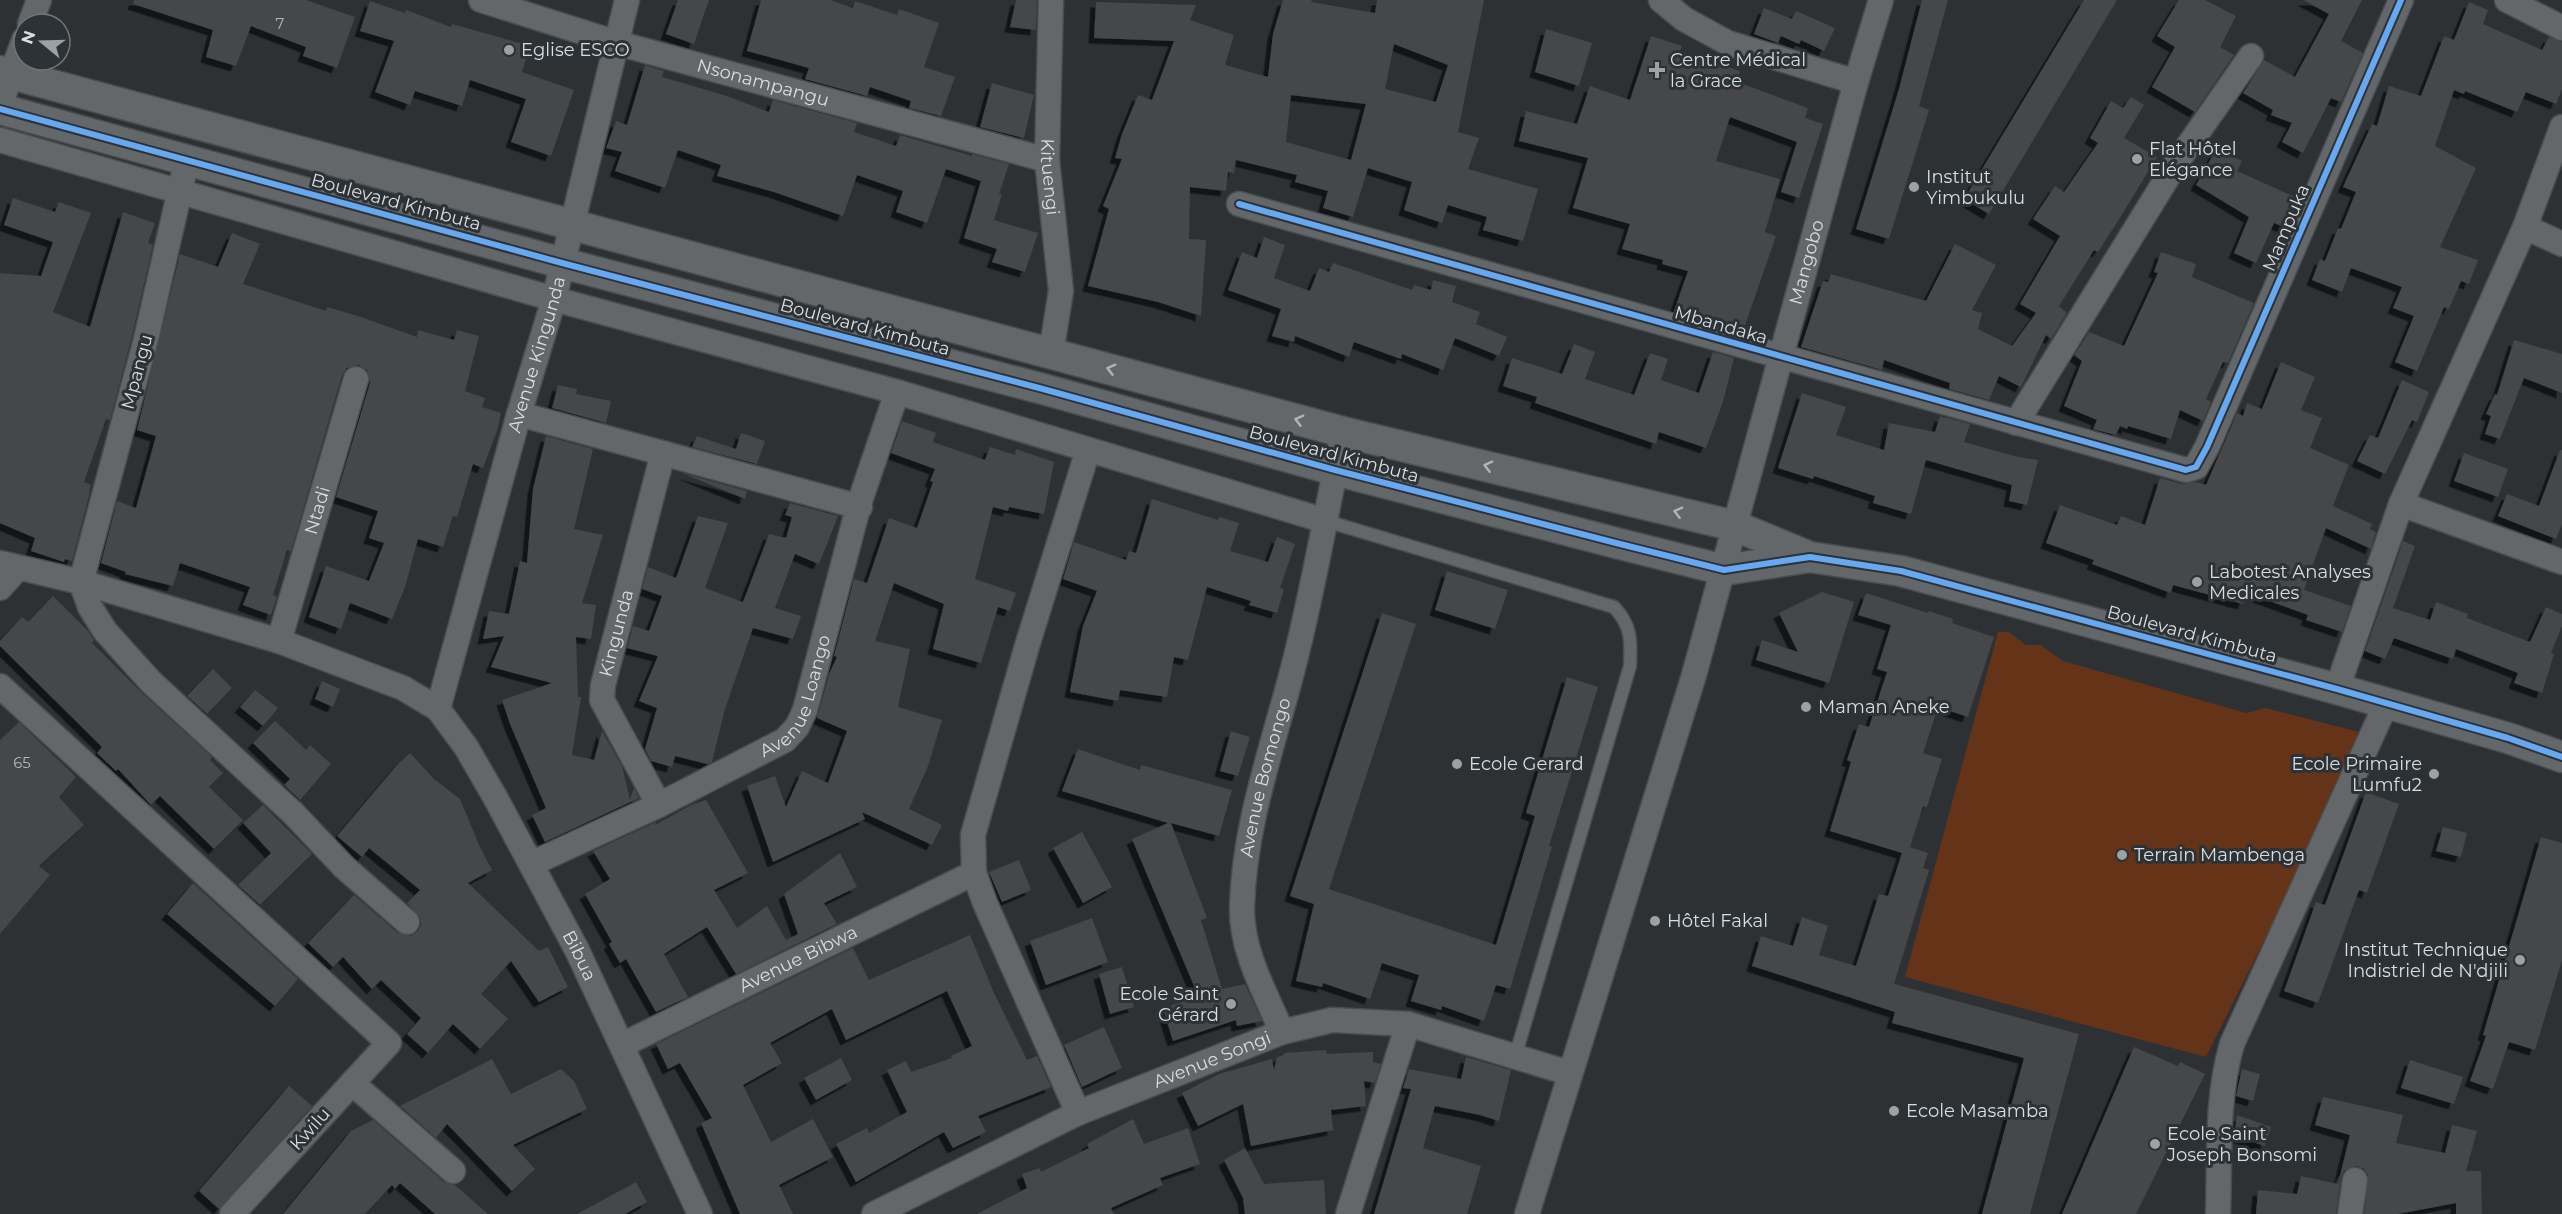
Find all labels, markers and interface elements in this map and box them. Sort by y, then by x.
north arrow [12,12,72,72]
house number: 7 [276,14,285,33]
text: N [17,28,39,46]
place label: Eglise ESCO [521,39,630,61]
marker: Eglise ESCO [502,43,516,57]
place label: Centre Médical la Grace [1670,49,1806,92]
street label: Nsonampangu [695,54,832,111]
marker: Centre Médical la Grace [1648,61,1666,79]
street label: Kituengi [1036,138,1064,216]
place label: Flat Hôtel Elégance [2149,138,2236,181]
marker: Flat Hôtel Elégance [2130,152,2144,166]
place label: Institut Yimbukulu [1926,166,2025,209]
street label: Boulevard Kimbuta [309,169,483,235]
marker: Institut Yimbukulu [1907,180,1921,194]
street label: Mampuka [2258,181,2314,275]
street label: Mangobo [1785,217,1829,307]
street label: Avenue Kingunda [503,274,570,435]
street label: Boulevard Kimbuta [778,294,952,360]
street label: Mbandaka [1672,301,1770,349]
street label: Mpangu [116,332,158,412]
one-way arrow [1106,364,1117,376]
one-way arrow [1294,414,1304,427]
street label: Boulevard Kimbuta [1247,421,1421,487]
one-way arrow [1484,461,1494,474]
street label: Ntadi [300,484,335,537]
one-way arrow [1673,506,1683,519]
place label: Labotest Analyses Medicales [2209,561,2371,604]
marker: Labotest Analyses Medicales [2190,575,2204,589]
street label: Kingunda [595,587,638,679]
street label: Boulevard Kimbuta [2105,601,2279,667]
street label: Avenue Loango [756,633,835,762]
street label: Avenue Bomongo [1235,695,1295,859]
place label: Maman Aneke [1818,696,1950,718]
marker: Maman Aneke [1799,700,1813,714]
house number: 65 [13,753,31,772]
place label: Ecole Gerard [1469,753,1584,775]
place label: Ecole Primaire Lumfu2 [2292,753,2422,796]
marker: Ecole Gerard [1450,757,1464,771]
marker: Ecole Primaire Lumfu2 [2427,767,2441,781]
place label: Terrain Mambenga [2134,844,2305,866]
marker: Terrain Mambenga [2115,848,2129,862]
place label: Hôtel Fakal [1667,910,1768,932]
marker: Hôtel Fakal [1648,914,1662,928]
street label: Avenue Bibwa [735,921,861,997]
street label: Bibua [558,927,601,984]
place label: Institut Technique Indistriel de N'djili [2344,939,2508,982]
marker: Institut Technique Indistriel de N'djili [2513,953,2527,967]
place label: Ecole Saint Gérard [1119,983,1219,1026]
marker: Ecole Saint Gérard [1224,997,1238,1011]
street label: Avenue Songi [1150,1027,1274,1093]
place label: Ecole Masamba [1906,1100,2049,1122]
street label: Kwilu [285,1103,335,1155]
marker: Ecole Masamba [1887,1104,1901,1118]
place label: Ecole Saint Joseph Bonsomi [2166,1123,2317,1166]
marker: Ecole Saint Joseph Bonsomi [2148,1137,2162,1151]

